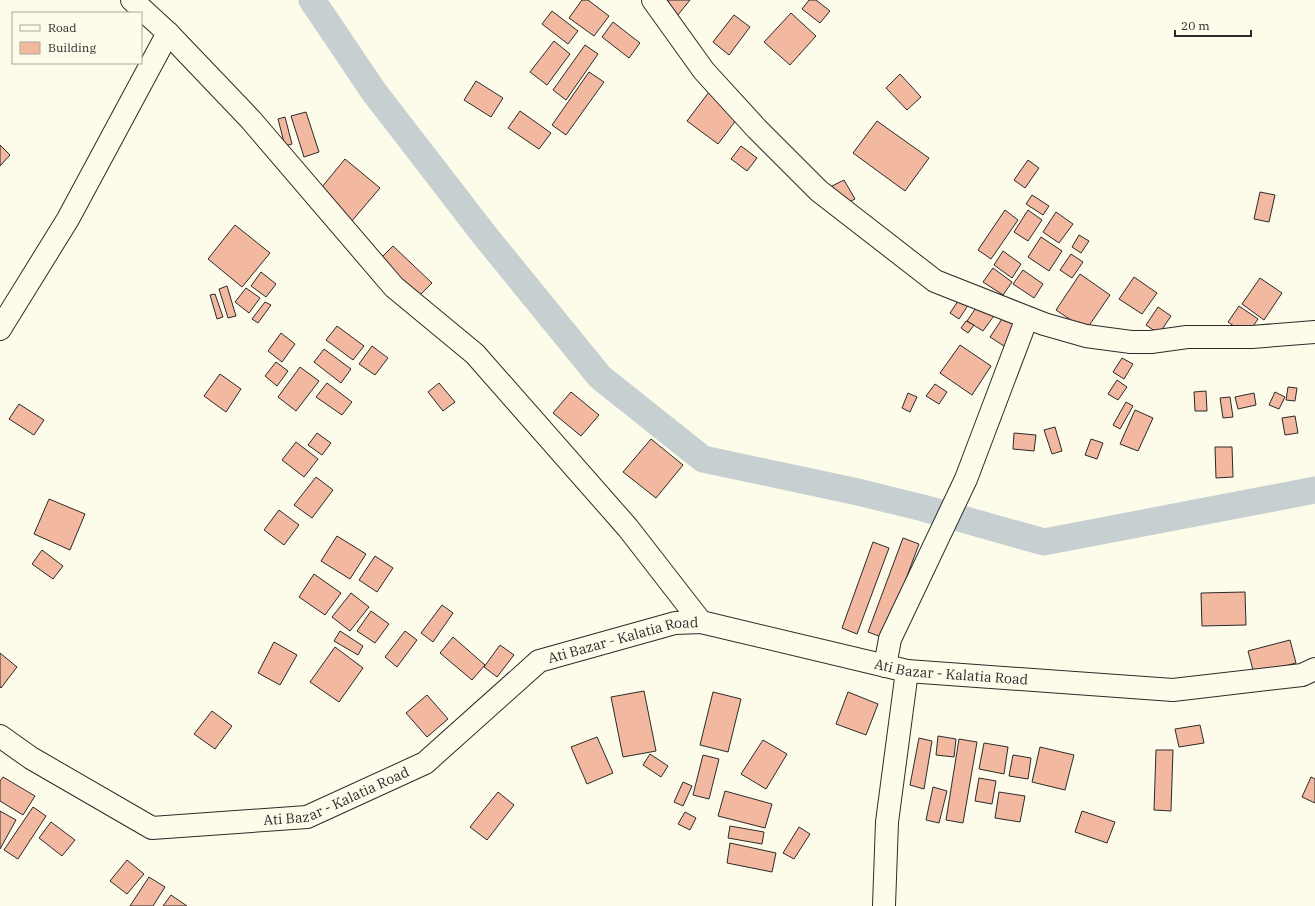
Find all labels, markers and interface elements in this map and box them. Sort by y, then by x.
legend [12,12,142,64]
scale bar [1175,12,1251,38]
text: 20 m [1181,18,1210,33]
text: Road [48,20,77,35]
text: Building [48,40,96,55]
street label: Ati Bazar - Kalatia Road [546,613,699,667]
street label: Ati Bazar - Kalatia Road [872,655,1029,689]
street label: Ati Bazar - Kalatia Road [263,762,412,829]

